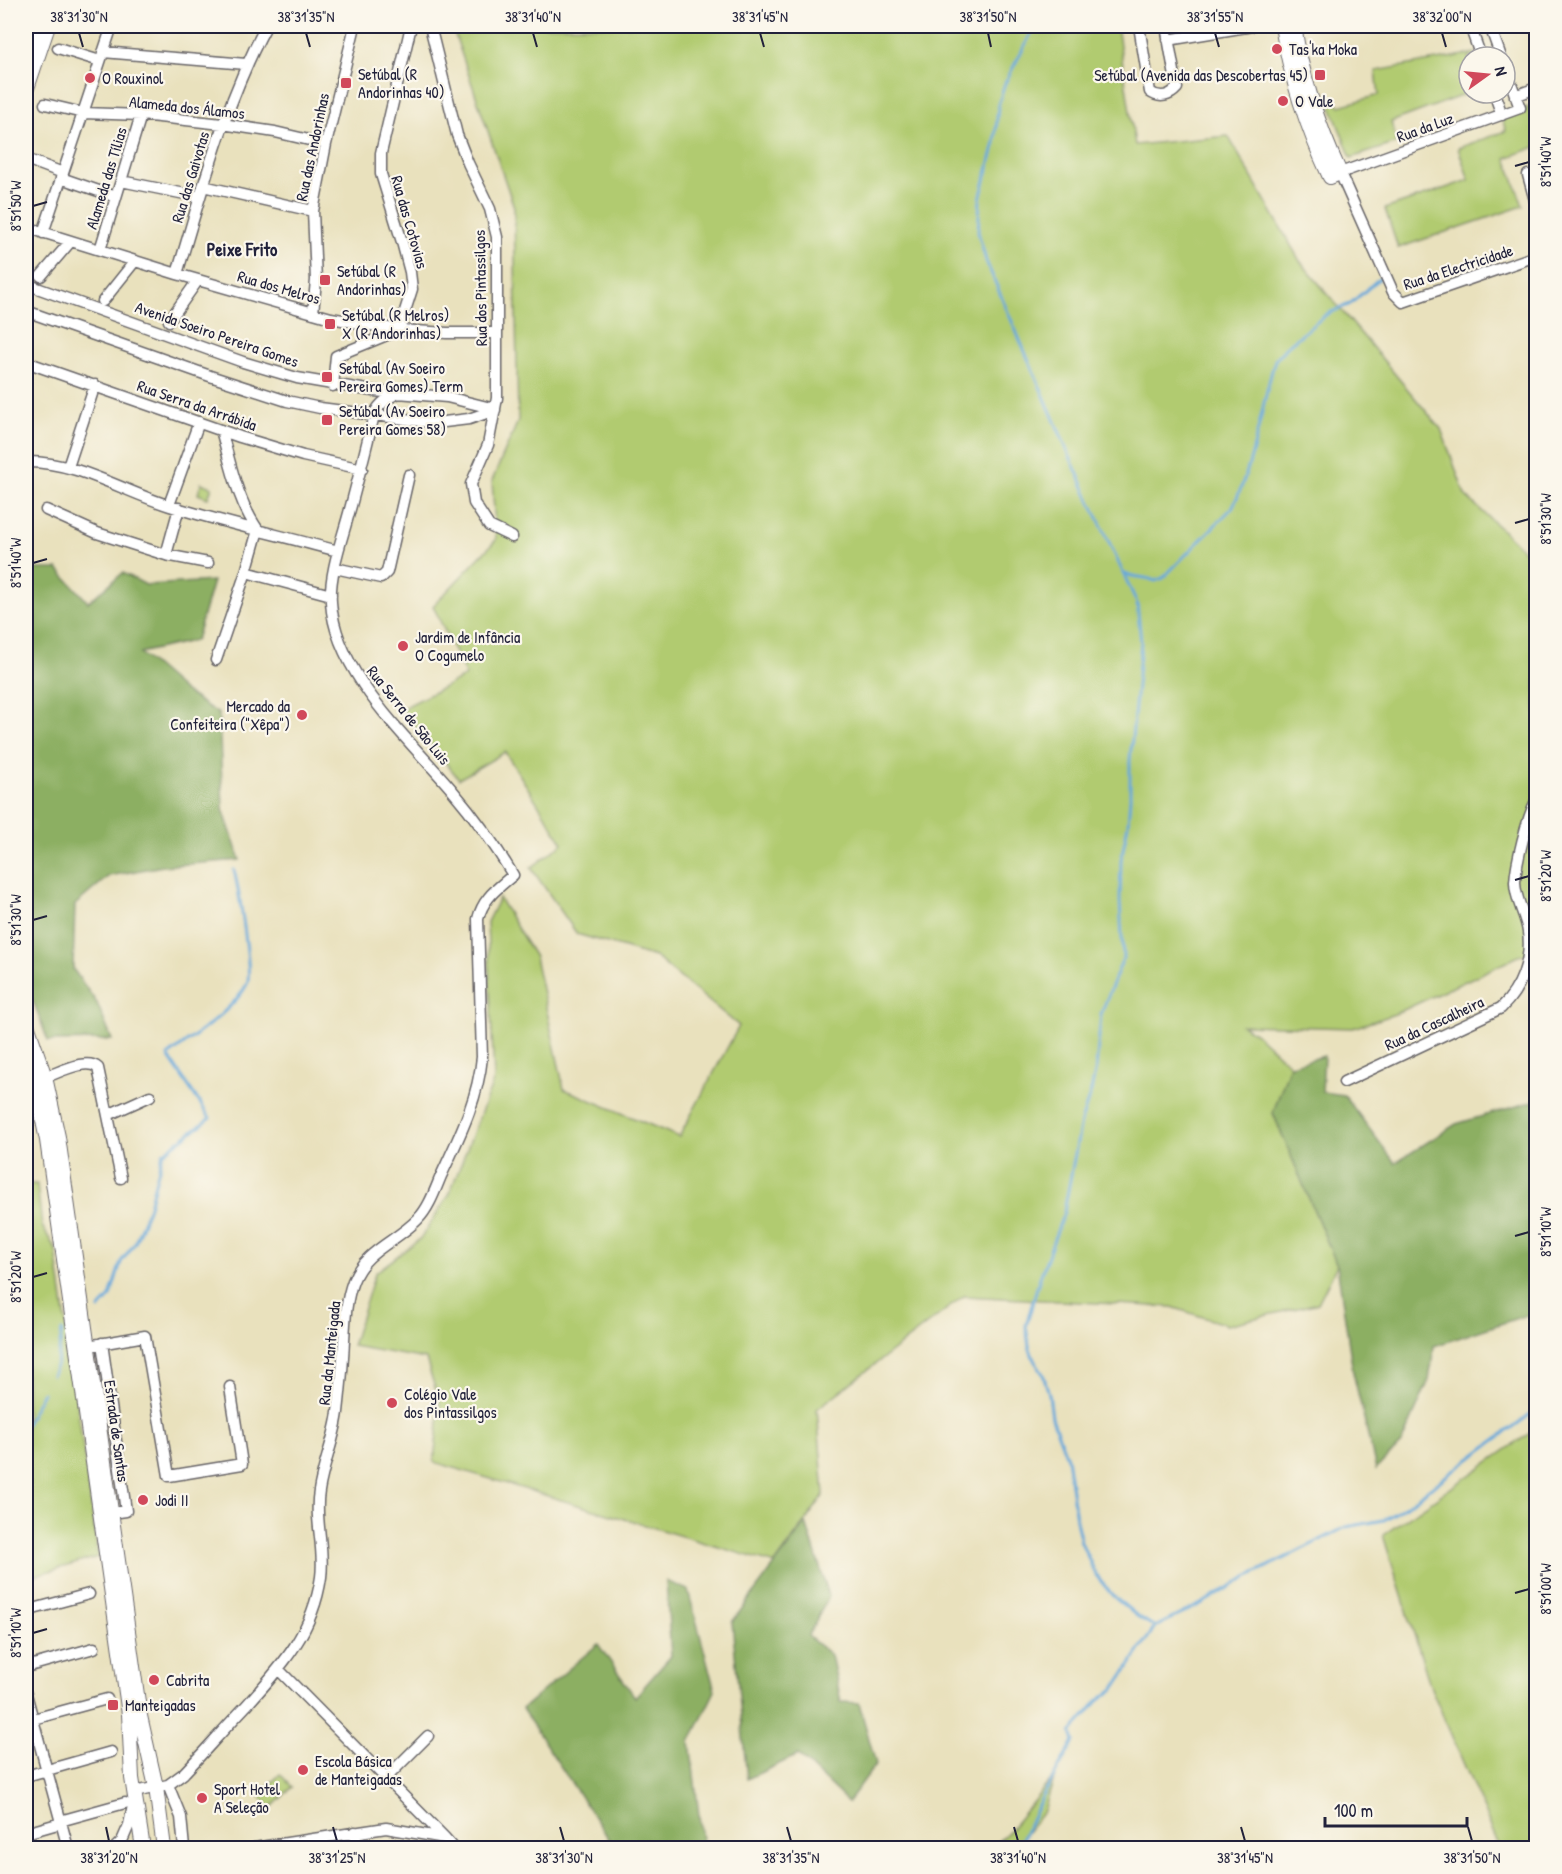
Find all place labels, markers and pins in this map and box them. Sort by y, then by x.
place label: Tas'ka Moka [1289,38,1357,60]
marker: Tas'ka Moka [1270,42,1284,56]
place label: Setúbal (R Andorinhas 40) [358,63,445,103]
place label: Setúbal (Avenida das Descobertas 45) [1094,64,1308,86]
place label: O Rouxinol [102,67,164,89]
marker: Setúbal (Avenida das Descobertas 45) [1313,68,1327,82]
marker: O Rouxinol [83,71,97,85]
marker: Setúbal (R Andorinhas 40) [339,76,353,90]
place label: O Vale [1295,90,1334,112]
marker: O Vale [1276,94,1290,108]
place label: Setúbal (R Andorinhas) [337,260,407,300]
marker: Setúbal (R Andorinhas) [318,273,332,287]
place label: Setúbal (R Melros) X (R Andorinhas) [342,304,449,344]
marker: Setúbal (R Melros) X (R Andorinhas) [323,317,337,331]
place label: Setúbal (Av Soeiro Pereira Gomes) Term [339,357,463,397]
marker: Setúbal (Av Soeiro Pereira Gomes) Term [320,370,334,384]
place label: Setúbal (Av Soeiro Pereira Gomes 58) [339,400,446,440]
marker: Setúbal (Av Soeiro Pereira Gomes 58) [320,413,334,427]
place label: Jardim de Infância O Cogumelo [415,626,520,666]
marker: Jardim de Infância O Cogumelo [396,639,410,653]
place label: Mercado da Confeiteira ("Xêpa") [170,695,290,735]
marker: Mercado da Confeiteira ("Xêpa") [295,708,309,722]
place label: Colégio Vale dos Pintassilgos [404,1383,497,1423]
marker: Colégio Vale dos Pintassilgos [385,1396,399,1410]
place label: Jodi II [155,1489,188,1511]
marker: Jodi II [136,1493,150,1507]
place label: Cabrita [166,1669,209,1691]
marker: Cabrita [147,1673,161,1687]
place label: Manteigadas [125,1694,196,1716]
marker: Manteigadas [106,1698,120,1712]
place label: Escola Básica de Manteigadas [315,1750,402,1790]
marker: Escola Básica de Manteigadas [296,1763,310,1777]
place label: Sport Hotel A Seleção [214,1778,281,1818]
marker: Sport Hotel A Seleção [195,1791,209,1805]

